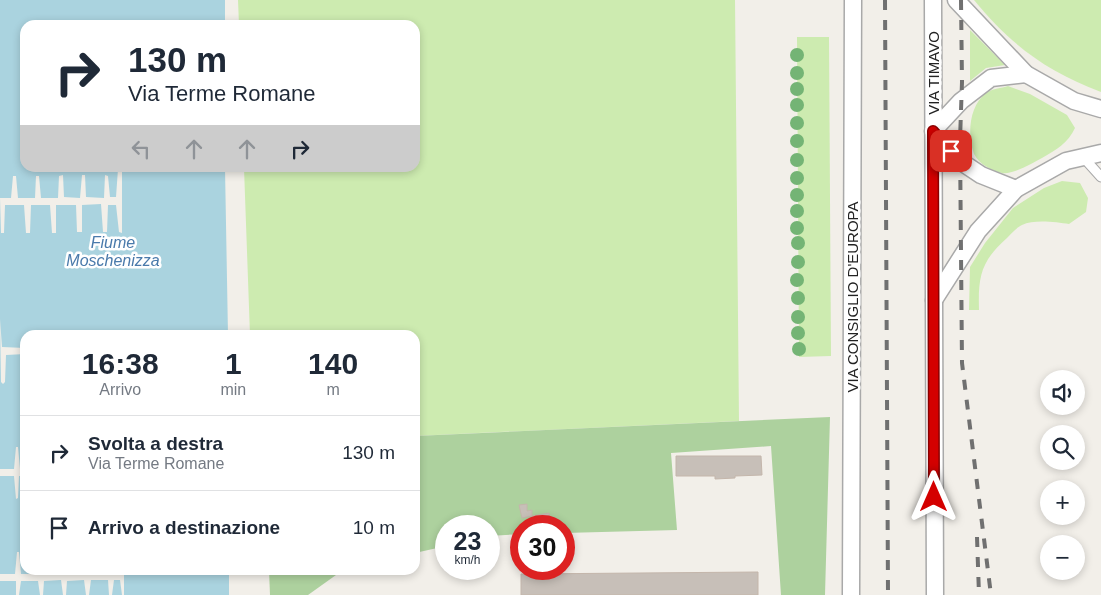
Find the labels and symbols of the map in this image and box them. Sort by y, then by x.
street label: VIA TIMAVO [925,31,942,115]
pin [930,130,972,172]
street label: VIA CONSIGLIO D'EUROPA [844,202,861,392]
water label: Fiume Moschenizza [66,234,160,269]
position arrow [907,470,959,522]
speed limit sign: 30 [510,515,575,580]

